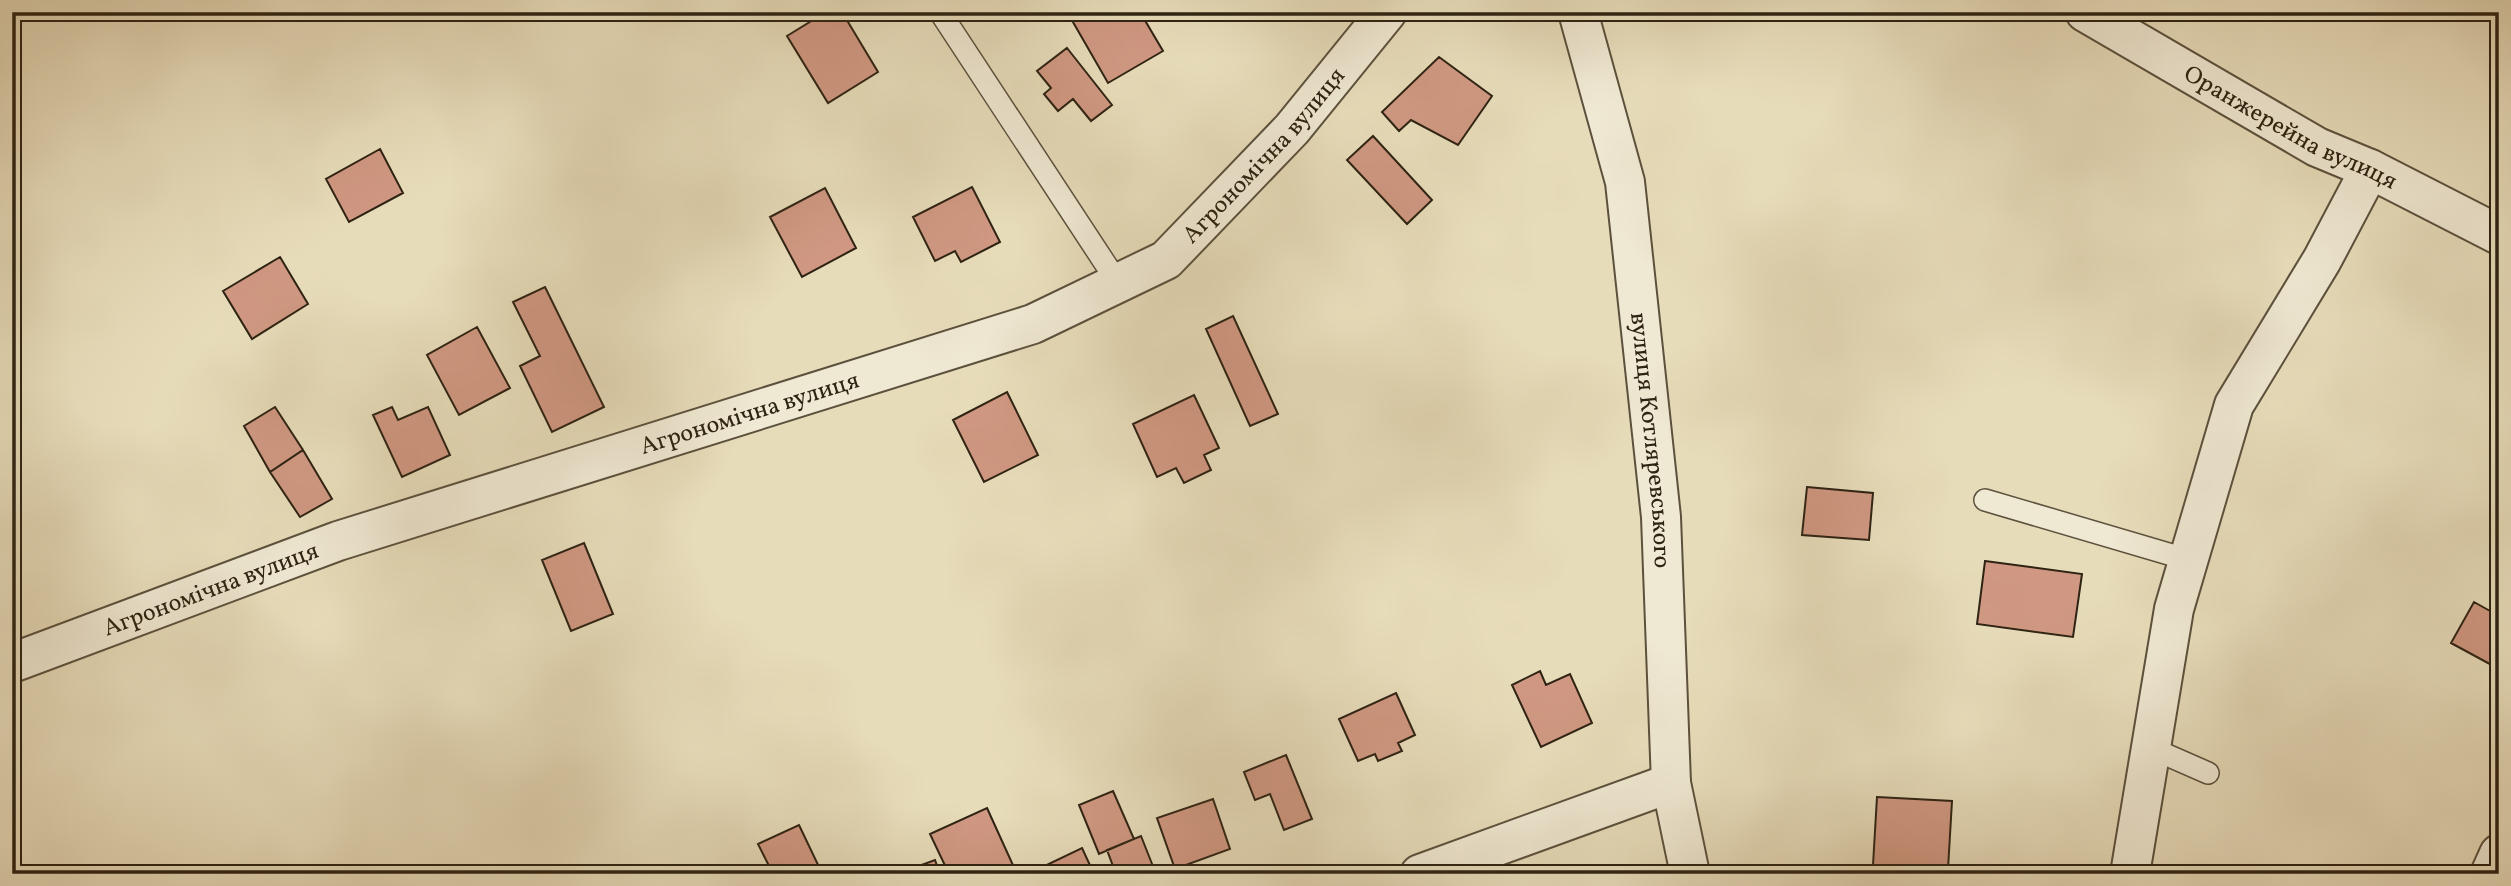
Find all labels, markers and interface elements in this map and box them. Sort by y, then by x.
street label: Оранжерейна вулиця [2177,58,2403,199]
street label: Агрономічна вулиця [1176,61,1354,252]
street label: вулиця Котляревського [1620,311,1678,569]
street label: Агрономічна вулиця [636,364,864,465]
street label: Агрономічна вулиця [99,535,324,646]

